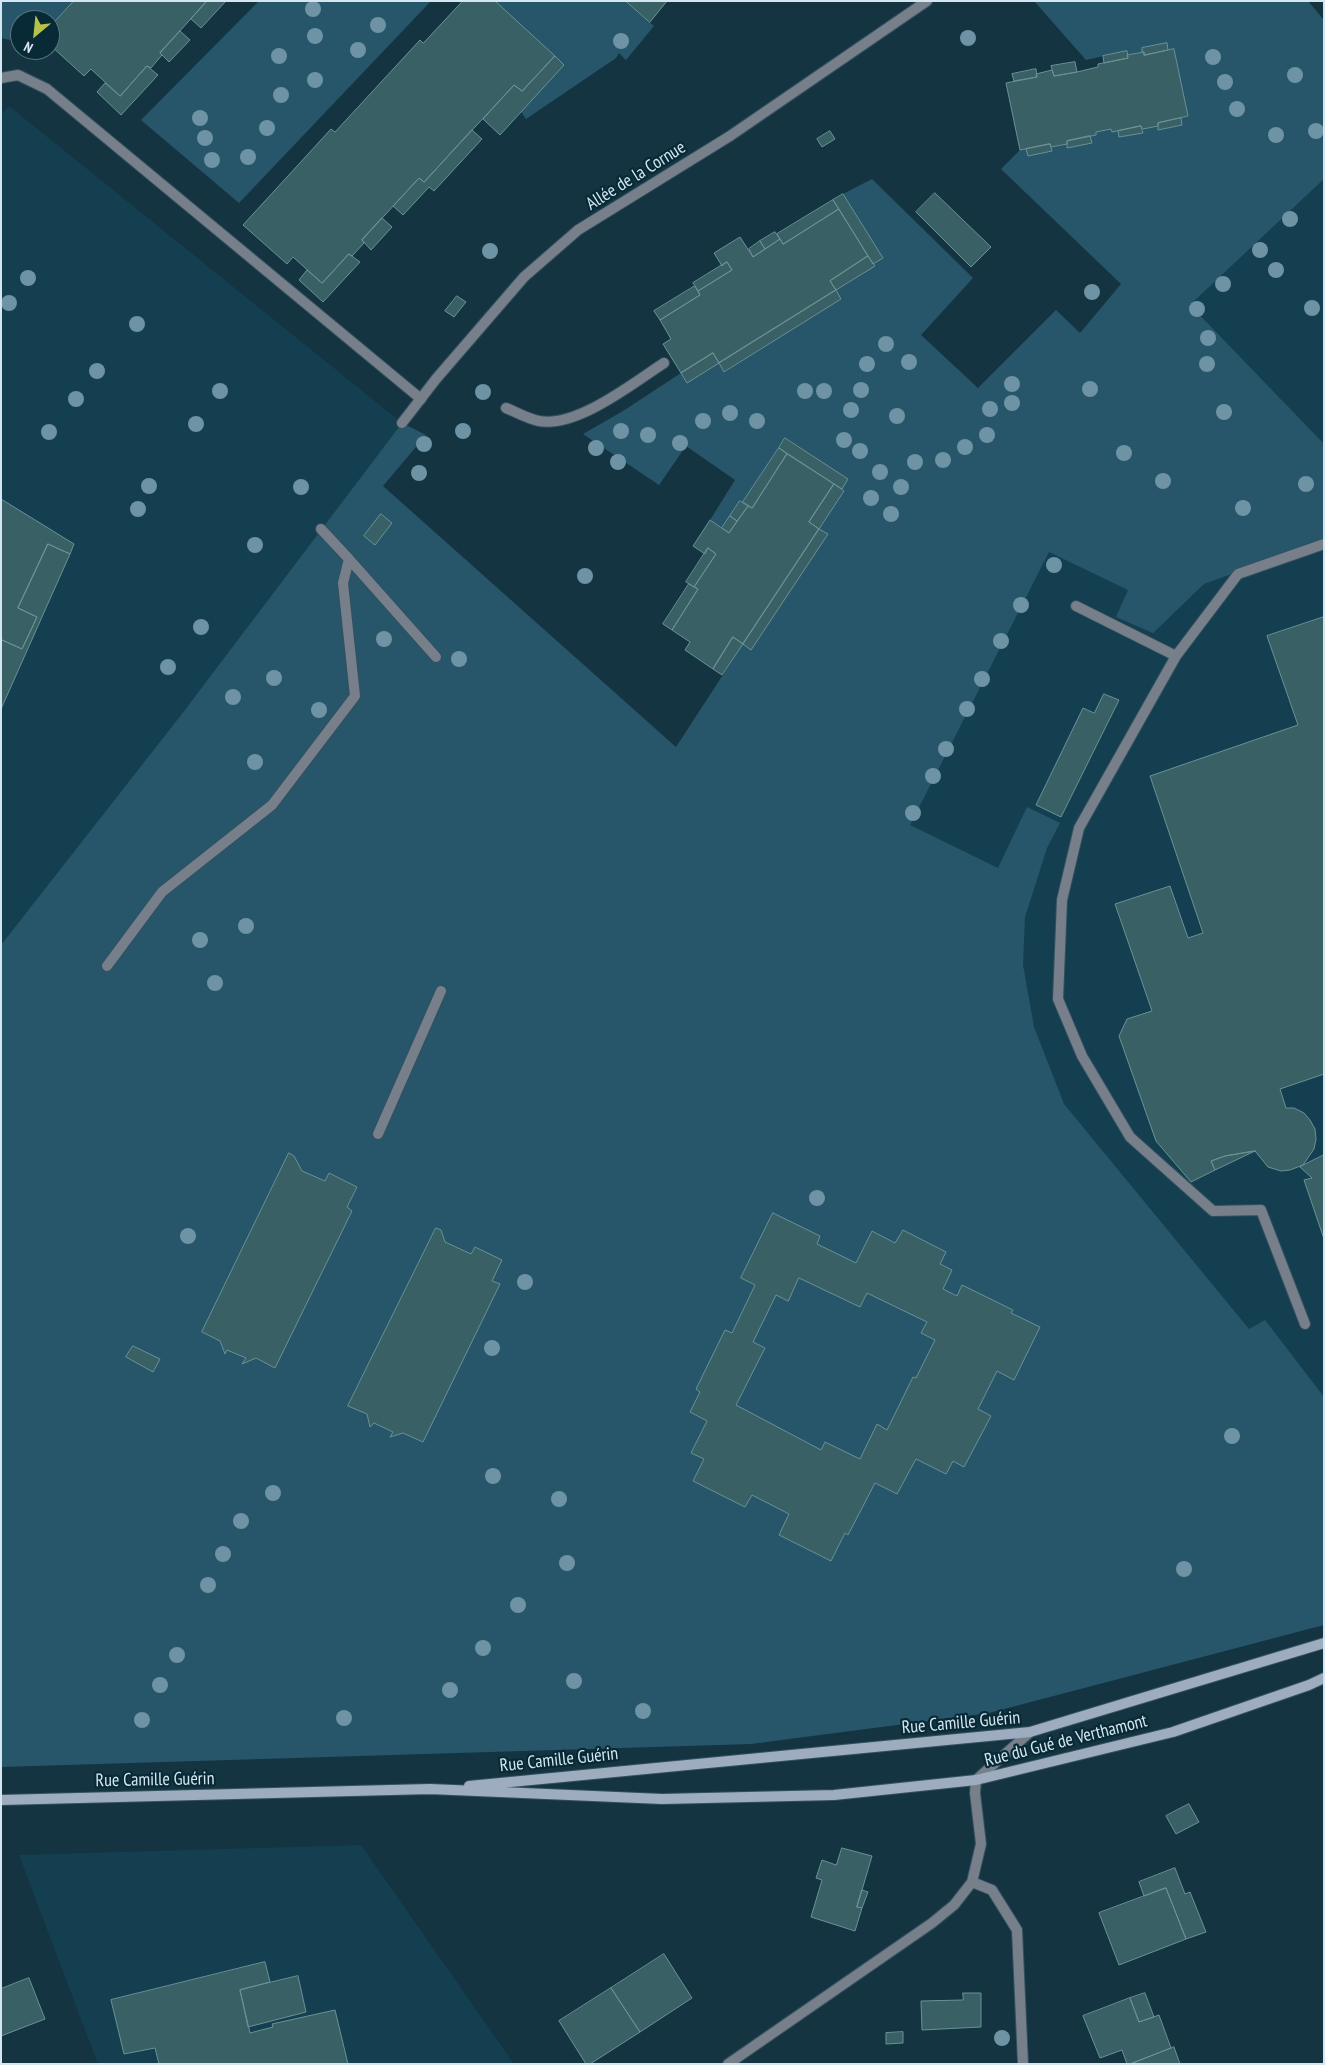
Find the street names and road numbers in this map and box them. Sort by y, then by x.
street label: Allée de la Cornue [582,137,690,215]
street label: Rue Camille Guérin [901,1707,1021,1739]
street label: Rue du Gué de Verthamont [982,1710,1150,1772]
street label: Rue Camille Guérin [499,1743,619,1777]
street label: Rue Camille Guérin [95,1768,215,1792]

